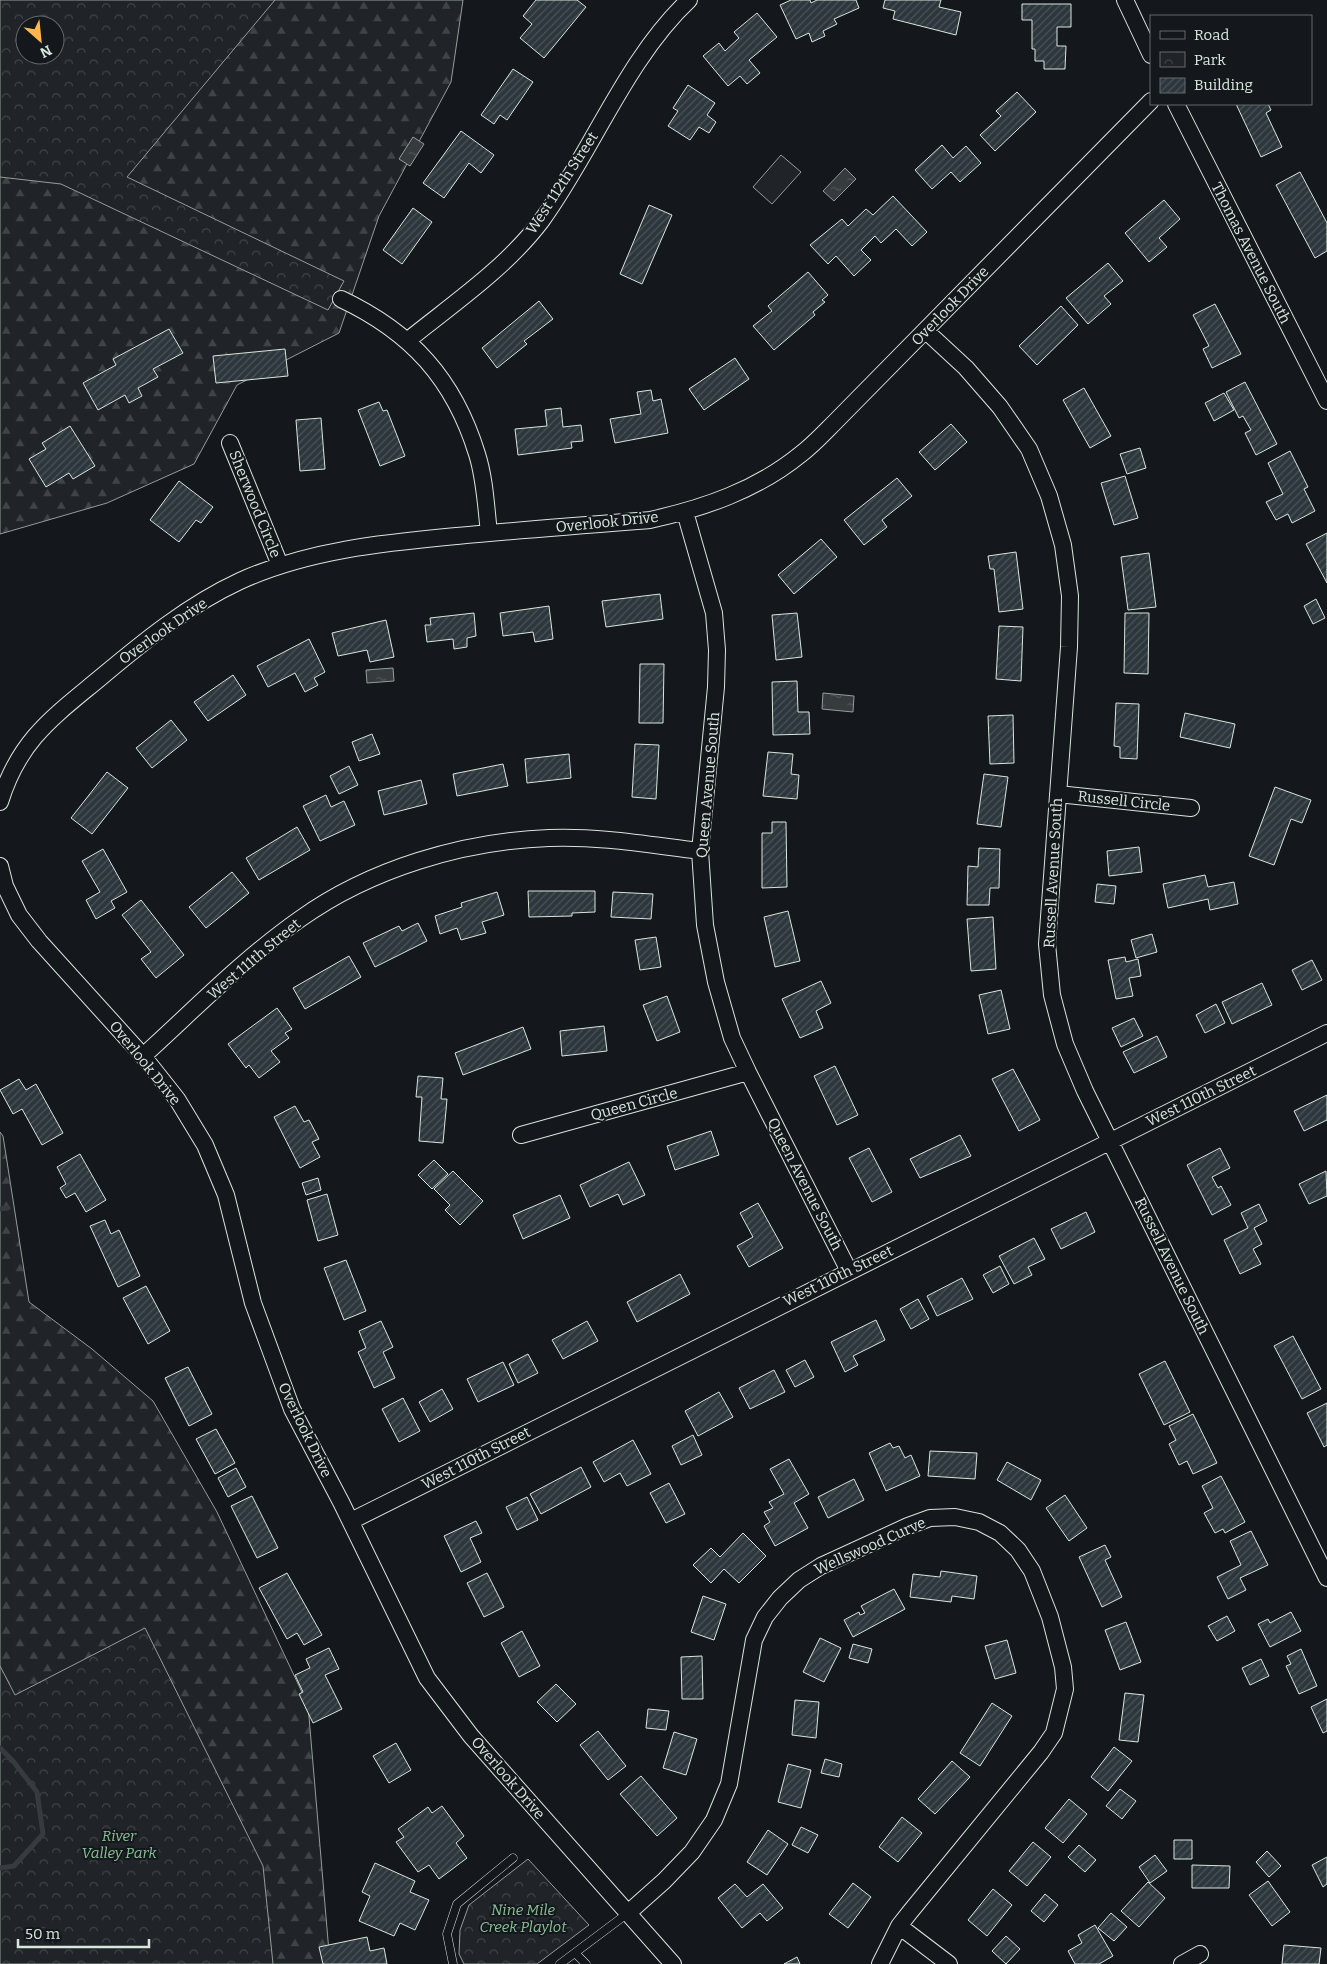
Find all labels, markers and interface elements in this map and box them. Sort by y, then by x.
north arrow [15,15,65,65]
legend [1150,15,1312,105]
text: Road [1194,26,1229,44]
text: N [37,41,54,61]
text: Park [1194,51,1226,69]
text: Building [1194,76,1253,94]
street label: West 112th Street [522,128,602,238]
street label: Thomas Avenue South [1207,179,1295,327]
street label: Overlook Drive [908,263,992,349]
street label: Sherwood Circle [225,448,285,560]
street label: Overlook Drive [555,508,659,536]
street label: Overlook Drive [116,594,210,668]
street label: Queen Avenue South [693,711,723,859]
street label: Russell Circle [1077,787,1171,815]
street label: Russell Avenue South [1040,797,1066,948]
street label: West 111th Street [204,914,305,1003]
street label: Overlook Drive [106,1017,184,1109]
street label: West 110th Street [1143,1061,1259,1130]
street label: Queen Circle [589,1084,679,1124]
street label: Queen Avenue South [764,1115,847,1254]
street label: Russell Avenue South [1131,1195,1213,1338]
street label: West 110th Street [780,1241,896,1310]
street label: Overlook Drive [274,1380,336,1480]
street label: West 110th Street [419,1423,534,1493]
street label: Wellswood Curve [812,1513,928,1579]
street label: Overlook Drive [467,1733,549,1823]
park label: River Valley Park [81,1827,157,1862]
park label: Nine Mile Creek Playlot [479,1901,567,1936]
scale bar [18,1916,149,1948]
text: 50 m [25,1925,61,1943]

